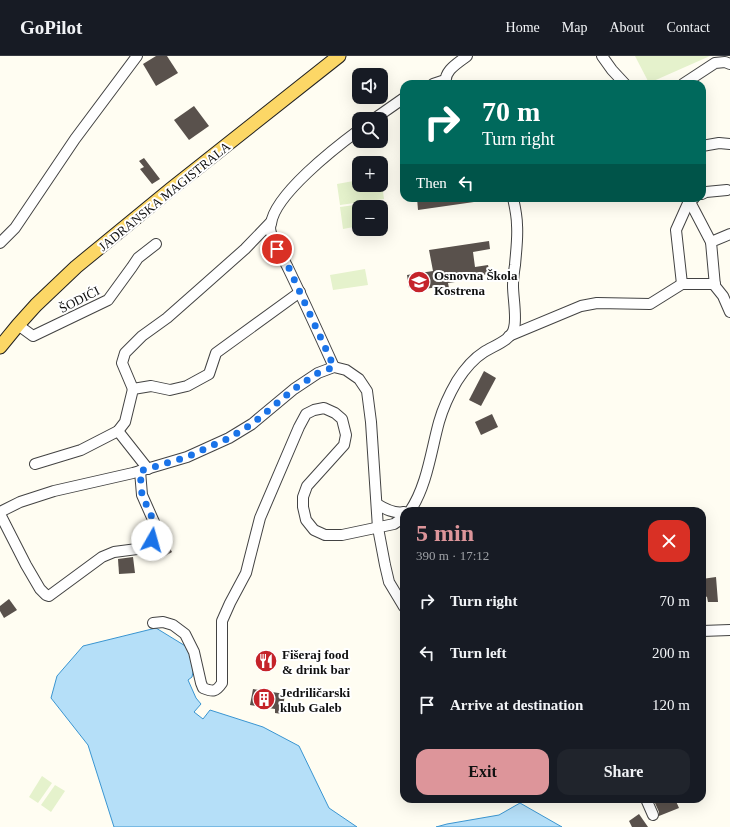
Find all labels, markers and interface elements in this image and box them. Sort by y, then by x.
text: GoPilot [20,17,82,38]
text: Home [506,20,540,35]
text: Map [562,20,587,35]
text: About [609,20,644,35]
text: Contact [666,20,710,35]
map controls [352,68,388,236]
button: sound [352,68,388,104]
icon: right [416,96,468,148]
text: 70 m [482,96,540,127]
button: search [352,112,388,148]
text: Turn right [482,129,555,149]
street label: JADRANSKA MAGISTRALA [95,138,234,254]
button: + [352,156,388,192]
icon: left [455,172,477,194]
text: Then [416,175,447,191]
button: − [352,200,388,236]
pin [260,232,294,266]
icon: arrive [266,238,288,260]
place label: Osnovna Škola Kostrena [434,268,518,298]
school or university icon: Osnovna Škola Kostrena [406,269,432,295]
street label: ŠODIĆI [57,283,102,316]
position arrow [131,519,173,561]
text: 5 min [416,520,474,546]
button: close [648,520,690,562]
text: 390 m · 17:12 [416,548,489,563]
icon: right [416,590,438,612]
text: Turn right [450,593,517,609]
text: 70 m [660,593,690,609]
icon: left [416,642,438,664]
text: Turn left [450,645,507,661]
text: 200 m [652,645,690,661]
place label: Fišeraj food & drink bar [282,647,350,677]
restaurant icon: Fišeraj food & drink bar [253,648,279,674]
place label: Jedriličarski klub Galeb [280,685,350,715]
building icon: Jedriličarski klub Galeb [251,686,277,712]
icon: arrive [416,694,438,716]
text: Arrive at destination [450,697,583,713]
text: 120 m [652,697,690,713]
button: Exit [416,749,549,795]
button: Share [557,749,690,795]

